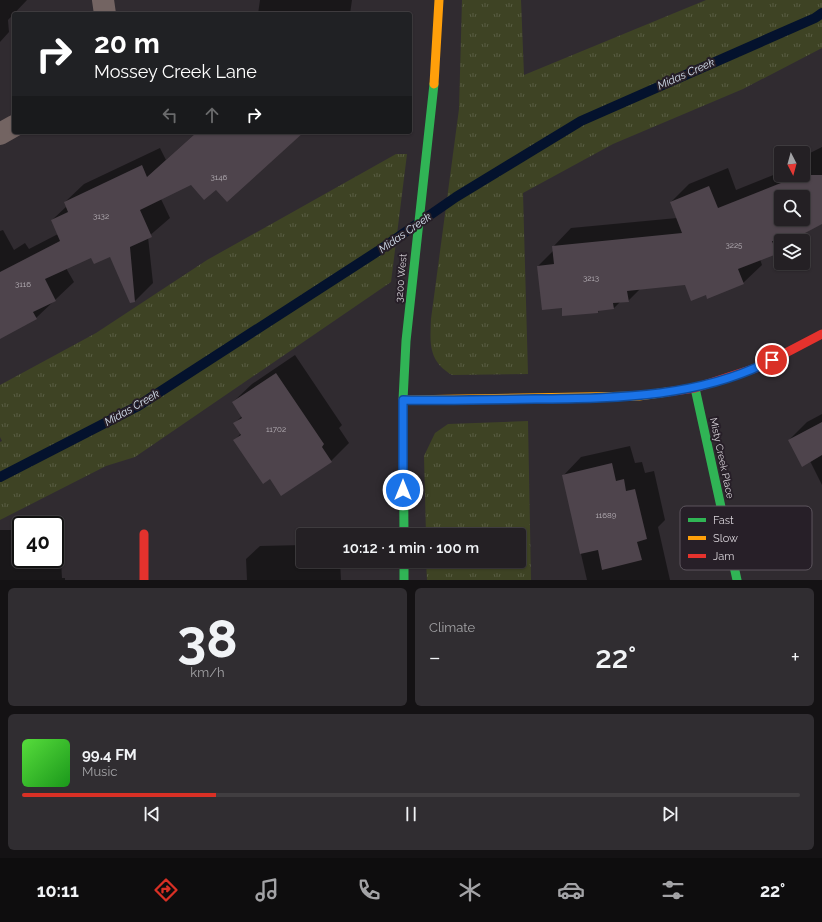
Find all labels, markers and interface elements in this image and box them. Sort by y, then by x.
text: 20 m [94,27,160,60]
icon: right [28,28,80,80]
water label: Midas Creek [655,56,717,92]
text: Mossey Creek Lane [94,61,257,82]
icon: left [159,104,181,126]
icon: ahead [201,104,223,126]
icon: right [243,104,265,126]
north arrow [774,146,810,182]
map controls [774,146,810,270]
house number: 3146 [211,172,228,182]
button: search [774,190,810,226]
water label: Midas Creek [376,210,434,256]
house number: 3132 [93,211,109,221]
button: layers [774,234,810,270]
house number: 3225 [726,240,743,250]
street label: 3200 West [393,253,409,303]
house number: 3213 [583,273,599,283]
house number: 3116 [15,279,31,289]
pin [755,343,789,377]
icon: arrive [761,349,783,371]
water label: Midas Creek [102,387,162,429]
street label: Misty Creek Place [708,417,736,500]
house number: 11702 [266,424,286,434]
position arrow [382,469,424,511]
legend [680,506,812,570]
house number: 11689 [595,510,617,520]
text: Fast [713,514,734,527]
speed limit sign: 40 [12,516,64,568]
text: Slow [713,532,738,545]
text: 10:12 · 1 min · 100 m [343,539,479,557]
text: Jam [713,550,734,563]
text: 38 [177,608,238,669]
text: Climate [429,620,475,635]
text: 22° [595,640,636,675]
text: − [429,644,441,670]
text: + [791,644,800,670]
text: km/h [190,665,225,680]
text: 99.4 FM [82,746,137,764]
text: Music [82,764,117,779]
icon: previous [141,803,163,825]
icon: pause [400,803,422,825]
icon: next [659,803,681,825]
icon: directions [152,876,180,904]
icon: music [253,876,281,904]
icon: phone [355,876,383,904]
icon: climate [456,876,484,904]
icon: car [557,876,585,904]
icon: filters [659,876,687,904]
text: 10:11 [37,880,79,901]
text: 22° [760,880,785,901]

